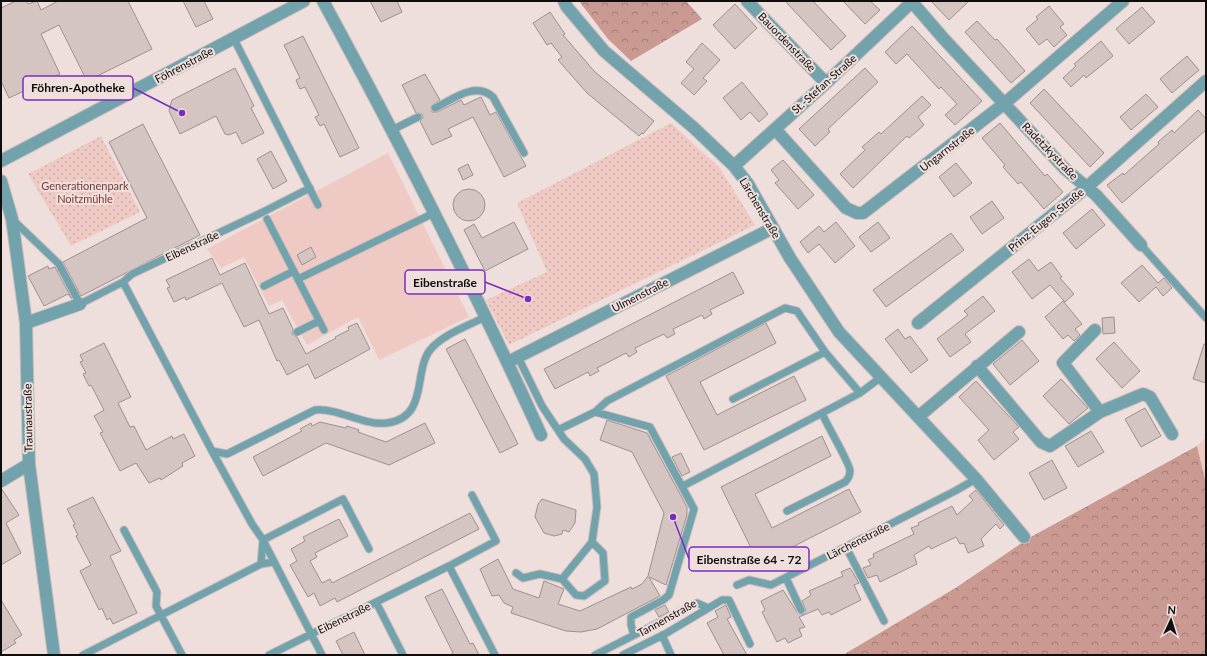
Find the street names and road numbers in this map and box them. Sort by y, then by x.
street label: Bauordenstraße [756,9,819,74]
street label: Föhrenstraße [152,44,215,85]
street label: St.-Stefan-Straße [789,51,859,116]
street label: Radetzkystraße [1020,119,1081,182]
street label: Ungarnstraße [917,123,977,174]
street label: Lärchenstraße [737,175,784,241]
street label: Prinz-Eugen-Straße [1005,185,1086,254]
street label: Eibenstraße [163,227,221,264]
street label: Ulmenstraße [609,275,670,314]
street label: Traunaustraße [20,383,35,453]
street label: Lärchenstraße [824,519,891,562]
street label: Tannenstraße [635,596,699,639]
street label: Eibenstraße [315,599,373,636]

